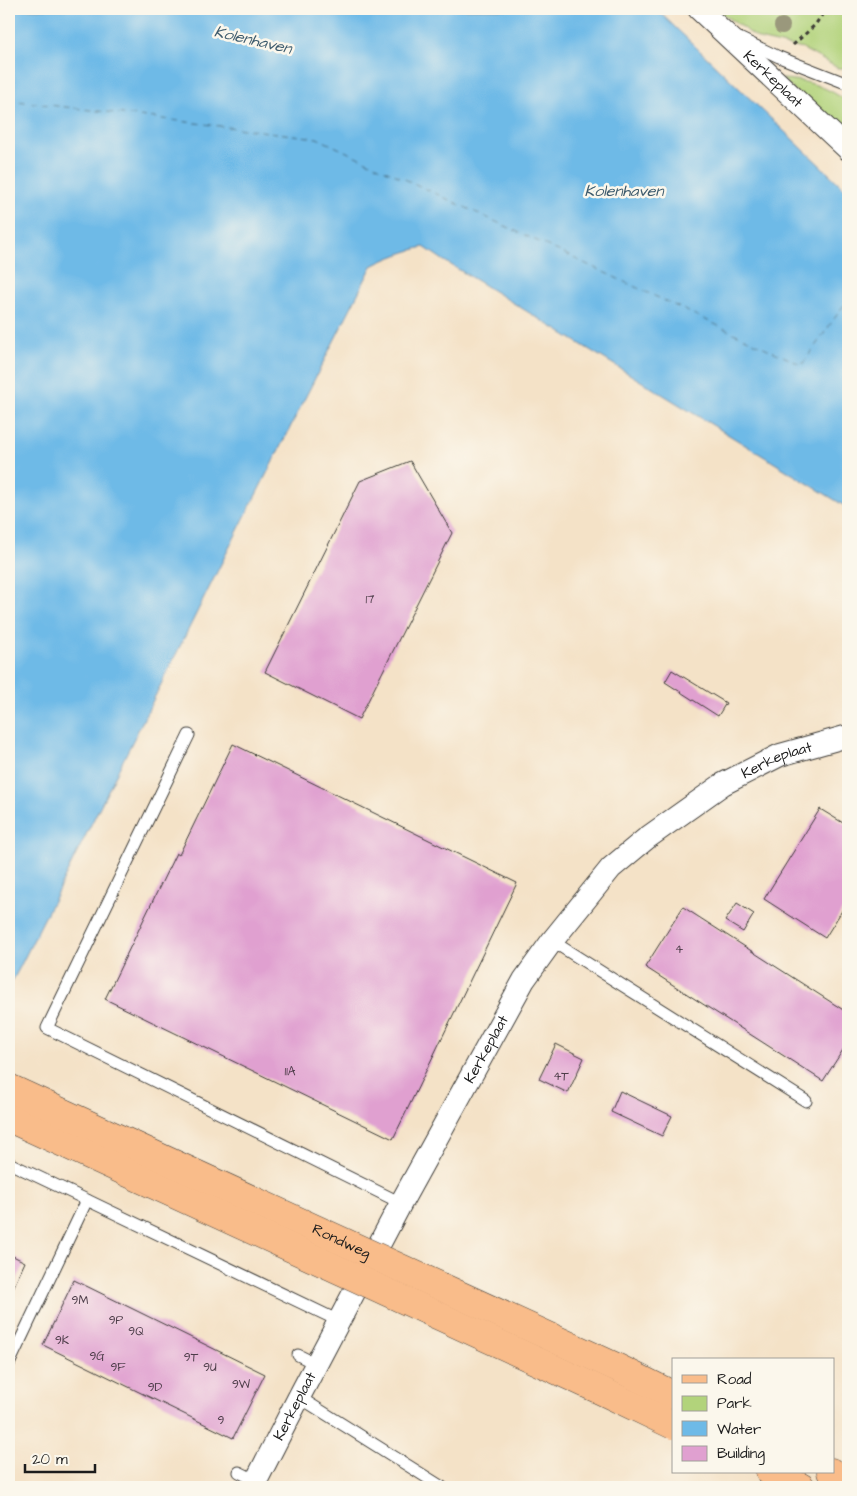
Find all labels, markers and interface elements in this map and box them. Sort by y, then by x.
water label: Kolenhaven [212,20,296,60]
street label: Kerkeplaat [739,46,808,112]
water label: Kolenhaven [585,180,665,202]
house number: 17 [366,591,375,608]
street label: Kerkeplaat [738,736,814,784]
house number: 4 [675,941,683,958]
street label: Kerkeplaat [459,1011,513,1087]
house number: 11A [285,1063,296,1080]
house number: 4T [553,1068,569,1085]
street label: Rondweg [309,1218,375,1264]
house number: 9M [72,1292,88,1309]
house number: 9P [109,1312,124,1329]
house number: 9Q [128,1323,144,1340]
house number: 9K [55,1332,70,1349]
house number: 9G [89,1348,105,1365]
house number: 9T [184,1349,199,1366]
legend [672,1358,834,1474]
house number: 9F [110,1359,126,1376]
house number: 9U [203,1359,217,1376]
street label: Kerkeplaat [268,1368,321,1444]
text: Road [717,1369,752,1390]
house number: 9W [232,1376,251,1393]
house number: 9D [148,1379,163,1396]
text: Park [717,1393,752,1414]
house number: 9 [218,1412,225,1429]
text: Water [717,1419,761,1440]
scale bar [25,1441,95,1473]
text: Building [717,1443,765,1465]
text: 20 m [32,1449,68,1470]

